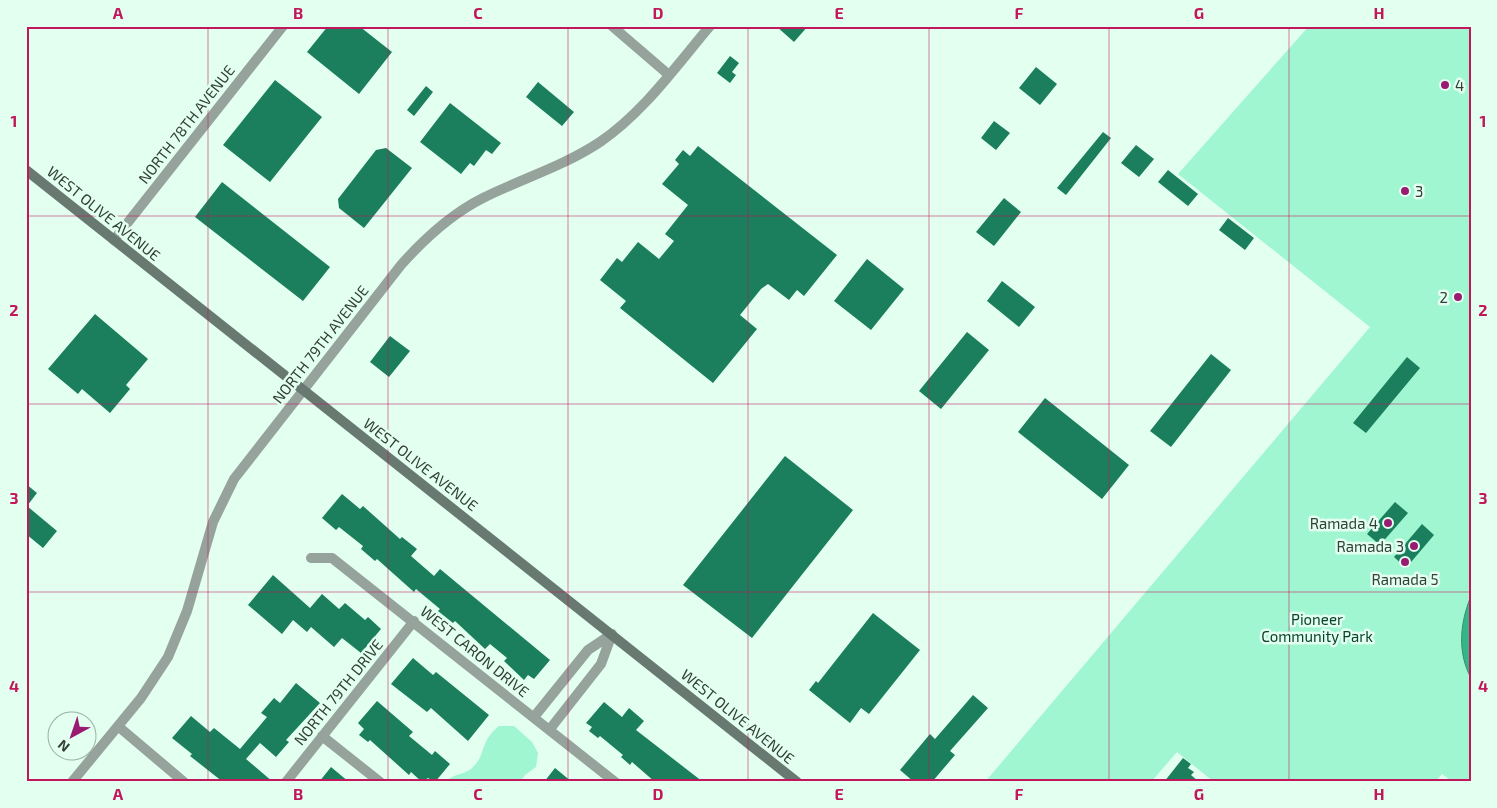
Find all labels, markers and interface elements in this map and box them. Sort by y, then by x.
text: A [113,3,124,22]
text: B [293,3,303,22]
text: C [473,3,483,22]
text: D [653,3,664,22]
text: E [834,3,844,22]
text: F [1015,3,1024,22]
text: G [1194,3,1204,22]
text: H [1373,3,1385,22]
street label: NORTH 78TH AVENUE [134,61,238,187]
place label: 4 [1455,76,1464,94]
marker: 4 [1439,79,1451,91]
text: 1 [11,111,17,130]
text: 1 [1480,111,1486,130]
street label: WEST OLIVE AVENUE [44,162,164,264]
place label: 3 [1415,182,1423,200]
marker: 3 [1399,185,1411,197]
street label: NORTH 79TH AVENUE [268,281,372,407]
place label: 2 [1440,288,1448,306]
marker: 2 [1452,291,1464,303]
text: 2 [9,300,19,319]
text: 2 [1478,300,1488,319]
street label: WEST OLIVE AVENUE [360,414,482,514]
text: 3 [9,488,19,507]
text: 3 [1478,488,1488,507]
place label: Ramada 4 [1310,514,1378,532]
marker: Ramada 4 [1382,517,1394,529]
place label: Ramada 3 [1337,537,1404,555]
marker: Ramada 3 [1408,540,1420,552]
marker: Ramada 5 [1399,556,1411,568]
place label: Ramada 5 [1371,570,1439,588]
street label: WEST CARON DRIVE [417,602,533,700]
park label: Pioneer Community Park [1261,610,1373,645]
street label: NORTH 79TH DRIVE [290,635,386,749]
street label: WEST OLIVE AVENUE [678,665,798,767]
text: 4 [9,676,19,695]
text: 4 [1478,676,1488,695]
north arrow [48,710,98,760]
text: N [54,737,73,756]
text: A [113,784,124,803]
text: B [293,784,303,803]
text: C [473,784,483,803]
text: D [653,784,664,803]
text: E [834,784,844,803]
text: F [1015,784,1024,803]
text: G [1194,784,1204,803]
text: H [1373,784,1385,803]

